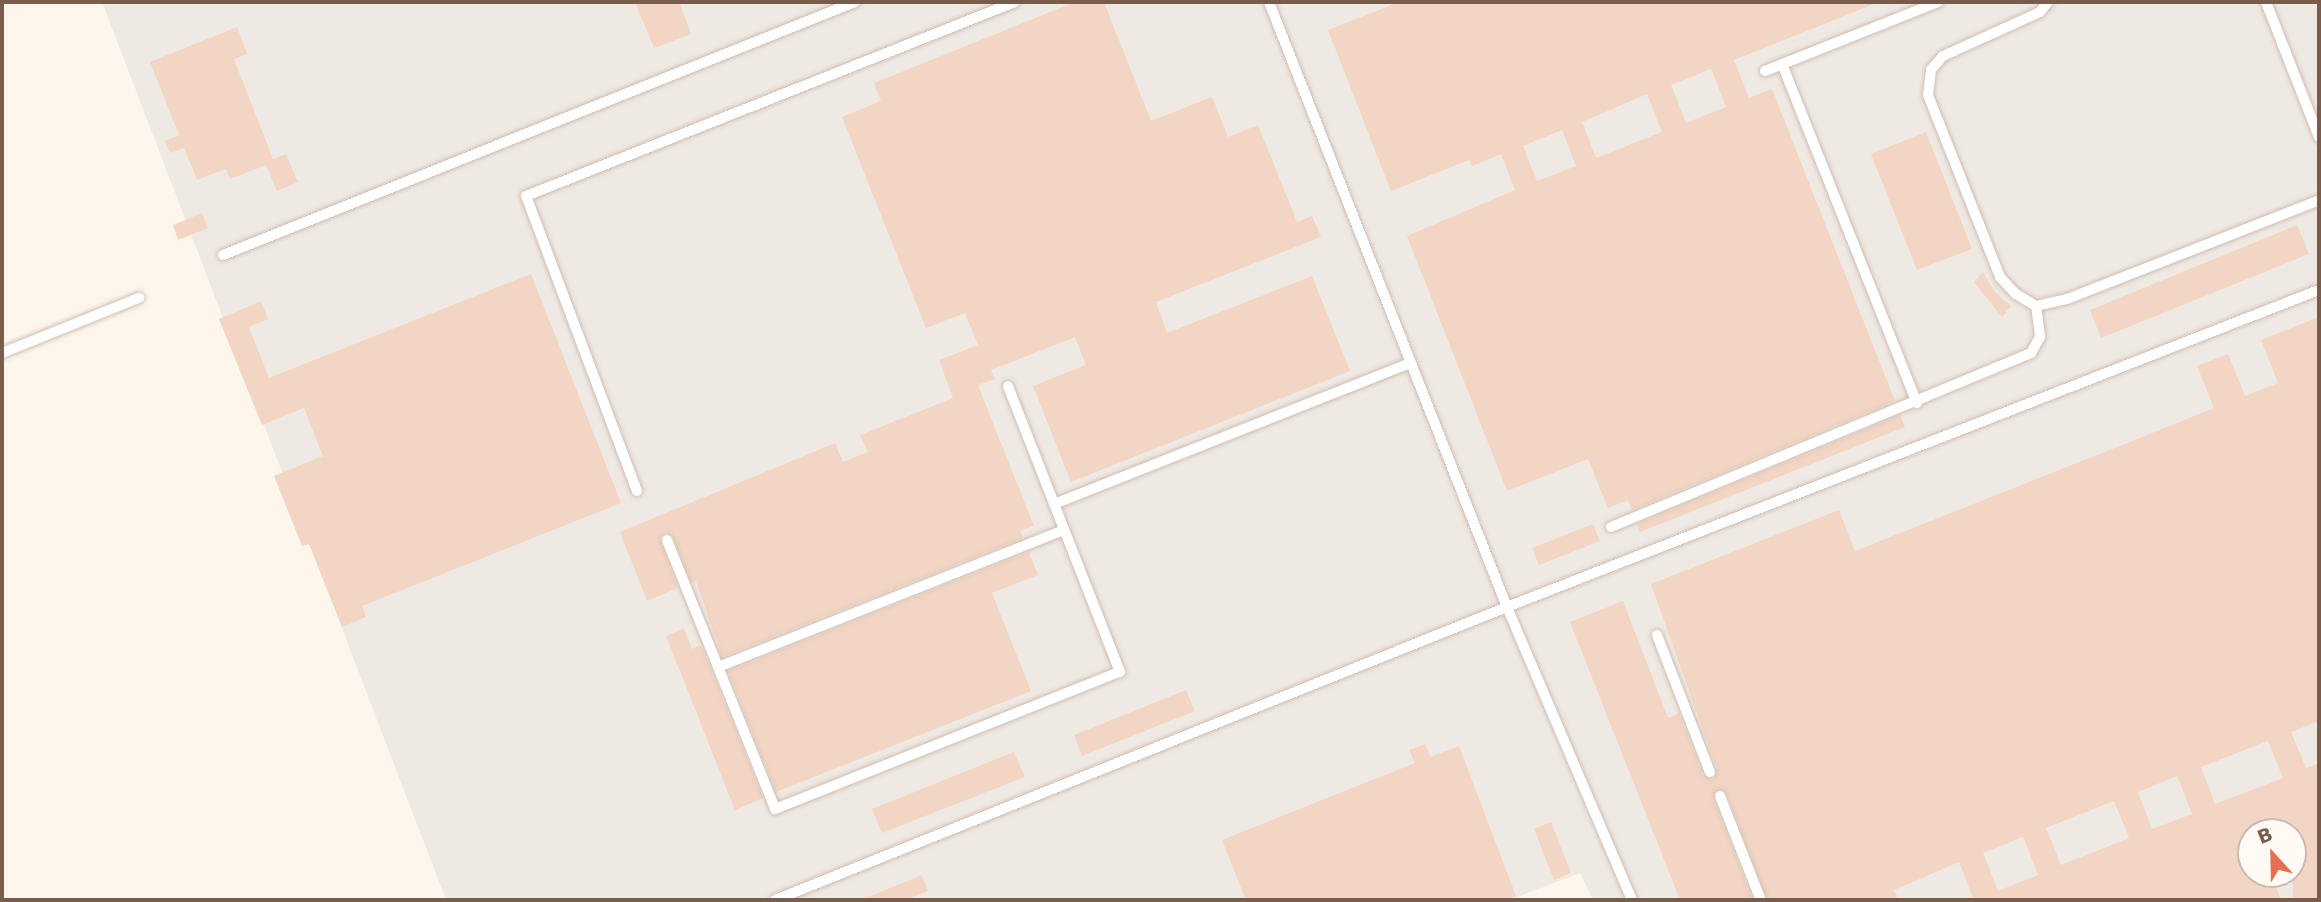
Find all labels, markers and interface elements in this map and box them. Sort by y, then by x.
north arrow [2237,818,2307,888]
text: B [2254,822,2276,848]

